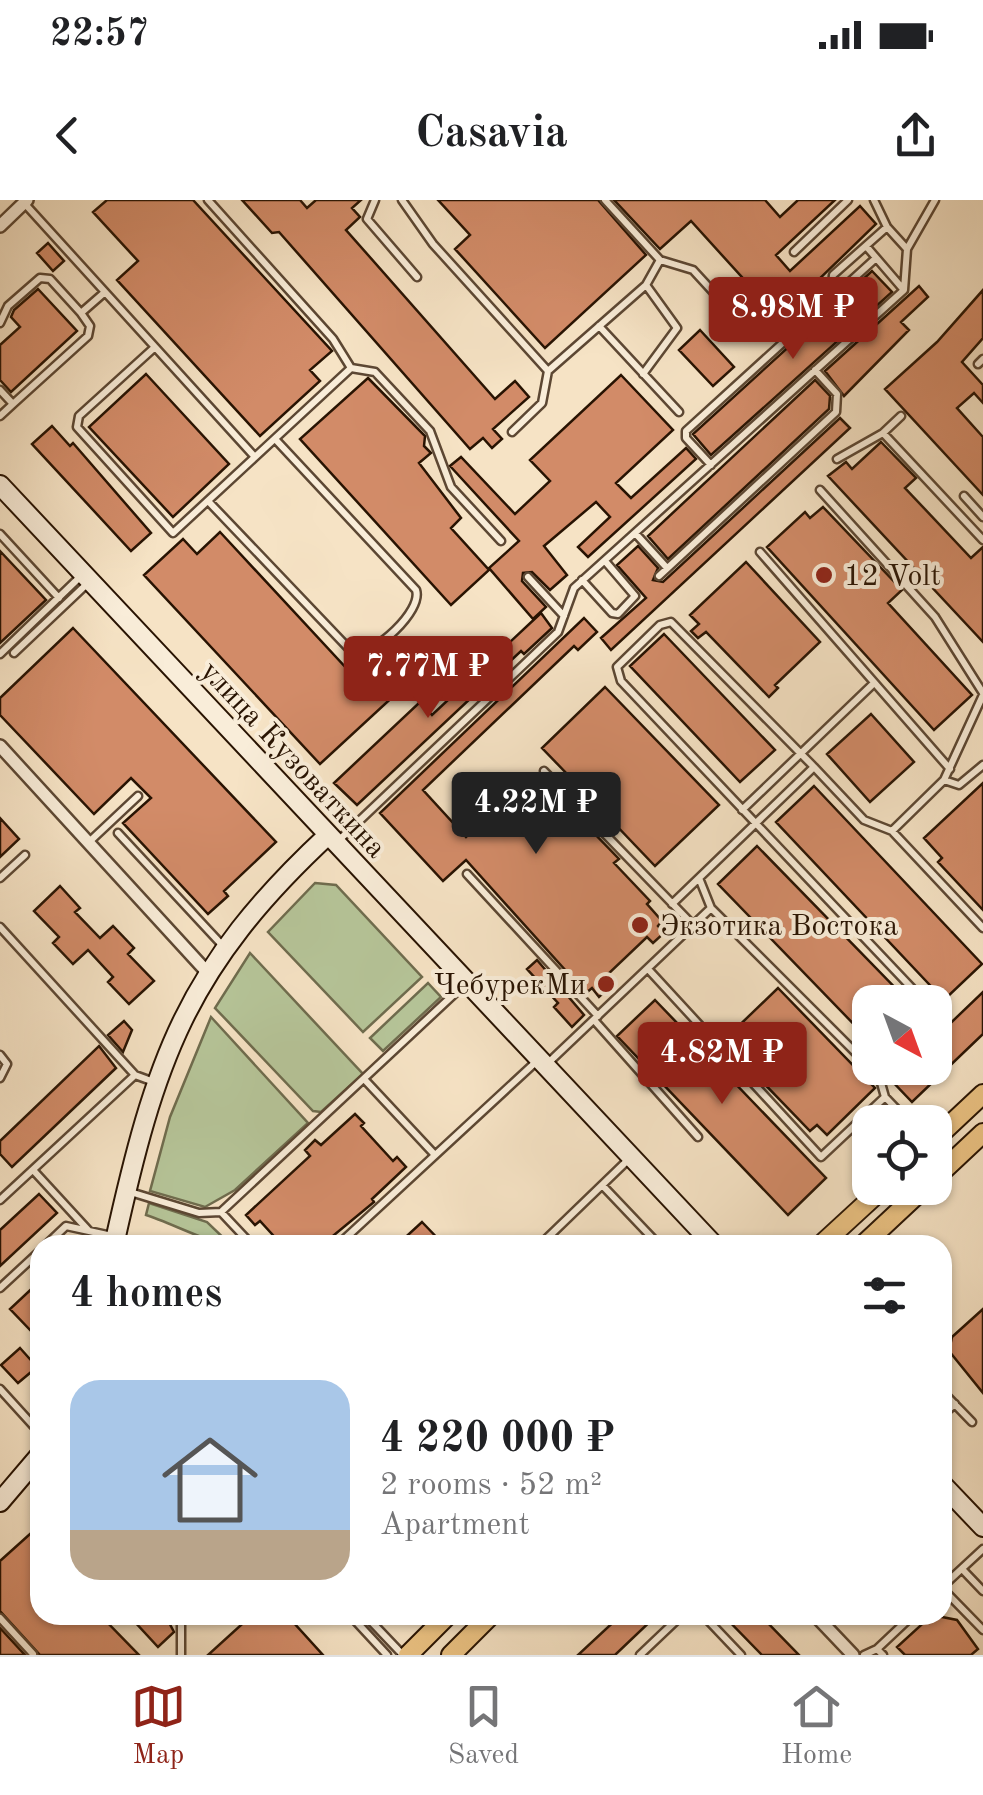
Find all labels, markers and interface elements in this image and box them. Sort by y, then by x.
text: 22:57 [50,16,149,54]
icon: back [40,108,95,163]
icon: share [888,108,943,163]
text: Casavia [415,112,568,157]
pin: 8.98M ₽ [701,277,885,362]
text: 8.98M ₽ [731,293,855,325]
place label: 12 Volt [844,562,941,592]
marker: 12 Volt [813,564,835,586]
pin: 7.77M ₽ [336,636,520,721]
text: 7.77M ₽ [366,652,490,684]
street label: улица Кузоваткина [194,656,391,865]
pin: 4.22M ₽ [444,772,628,857]
text: 4.22M ₽ [474,788,598,820]
place label: Экзотика Востока [660,912,898,942]
marker: Экзотика Востока [629,914,651,936]
place label: ЧебурекМи [434,971,586,1001]
marker: ЧебурекМи [595,973,617,995]
north arrow [852,985,952,1085]
map controls [852,985,952,1205]
pin: 4.82M ₽ [630,1022,814,1107]
text: 4.82M ₽ [660,1038,784,1070]
button: locate [852,1105,952,1205]
icon: filters [857,1268,912,1323]
text: 4 homes [70,1274,222,1316]
text: 4 220 000 ₽ [380,1419,615,1461]
icon: home [150,1420,270,1540]
text: 2 rooms · 52 m² [380,1470,602,1502]
text: Apartment [380,1510,530,1542]
tab: Map [131,1679,186,1774]
tab: Saved [448,1679,519,1774]
tab: Home [781,1679,852,1774]

